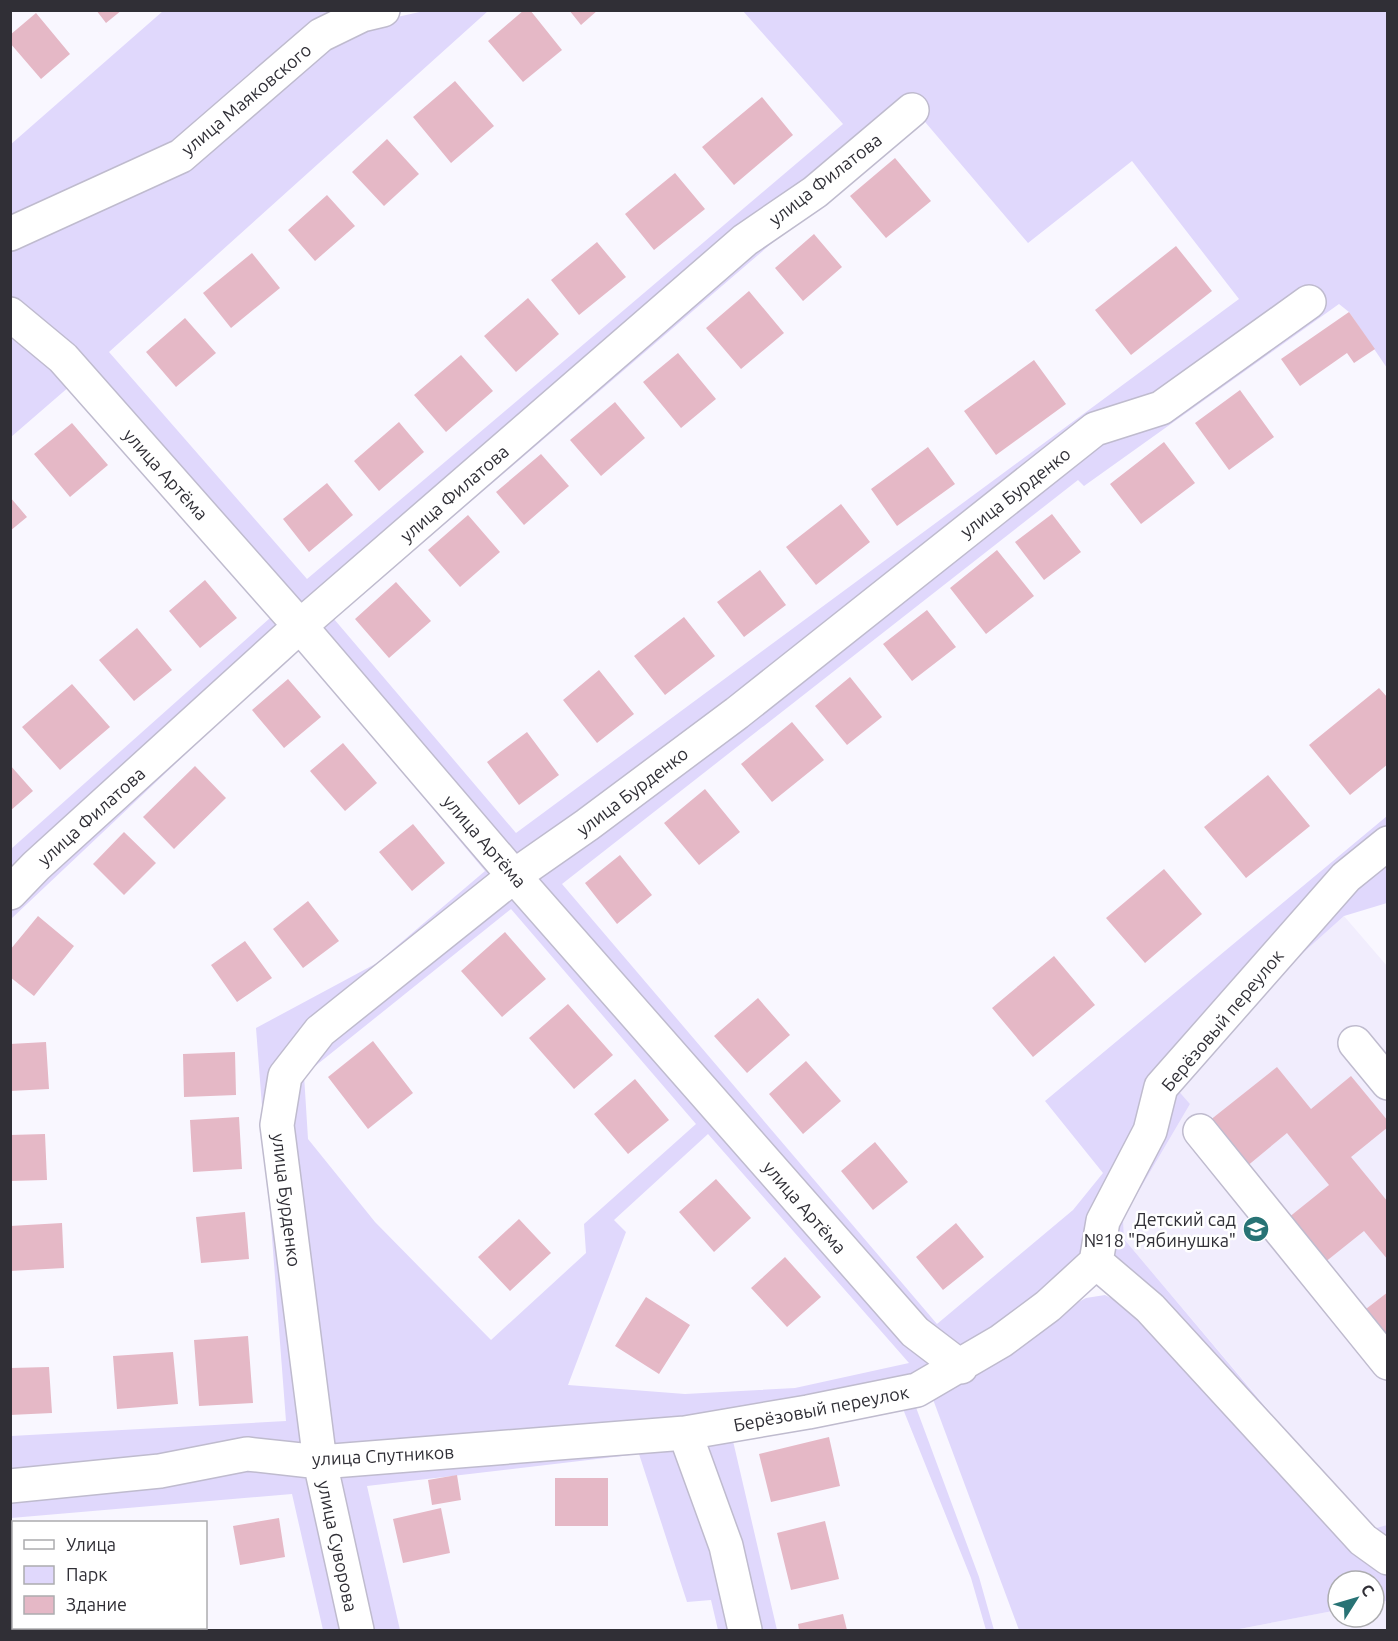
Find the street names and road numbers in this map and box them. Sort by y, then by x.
street label: улица Маяковского [177,39,315,159]
street label: улица Филатова [765,129,885,229]
street label: улица Артёма [120,424,212,524]
street label: улица Филатова [396,440,512,546]
street label: улица Бурденко [956,443,1074,541]
street label: улица Бурденко [572,743,692,839]
street label: улица Филатова [33,763,149,869]
street label: улица Артёма [439,791,531,891]
street label: Берёзовый переулок [1157,945,1287,1095]
street label: улица Бурденко [269,1132,305,1268]
street label: улица Артёма [759,1157,851,1257]
street label: Берёзовый переулок [732,1381,910,1435]
street label: улица Спутников [311,1441,455,1469]
street label: улица Суворова [314,1478,362,1614]

